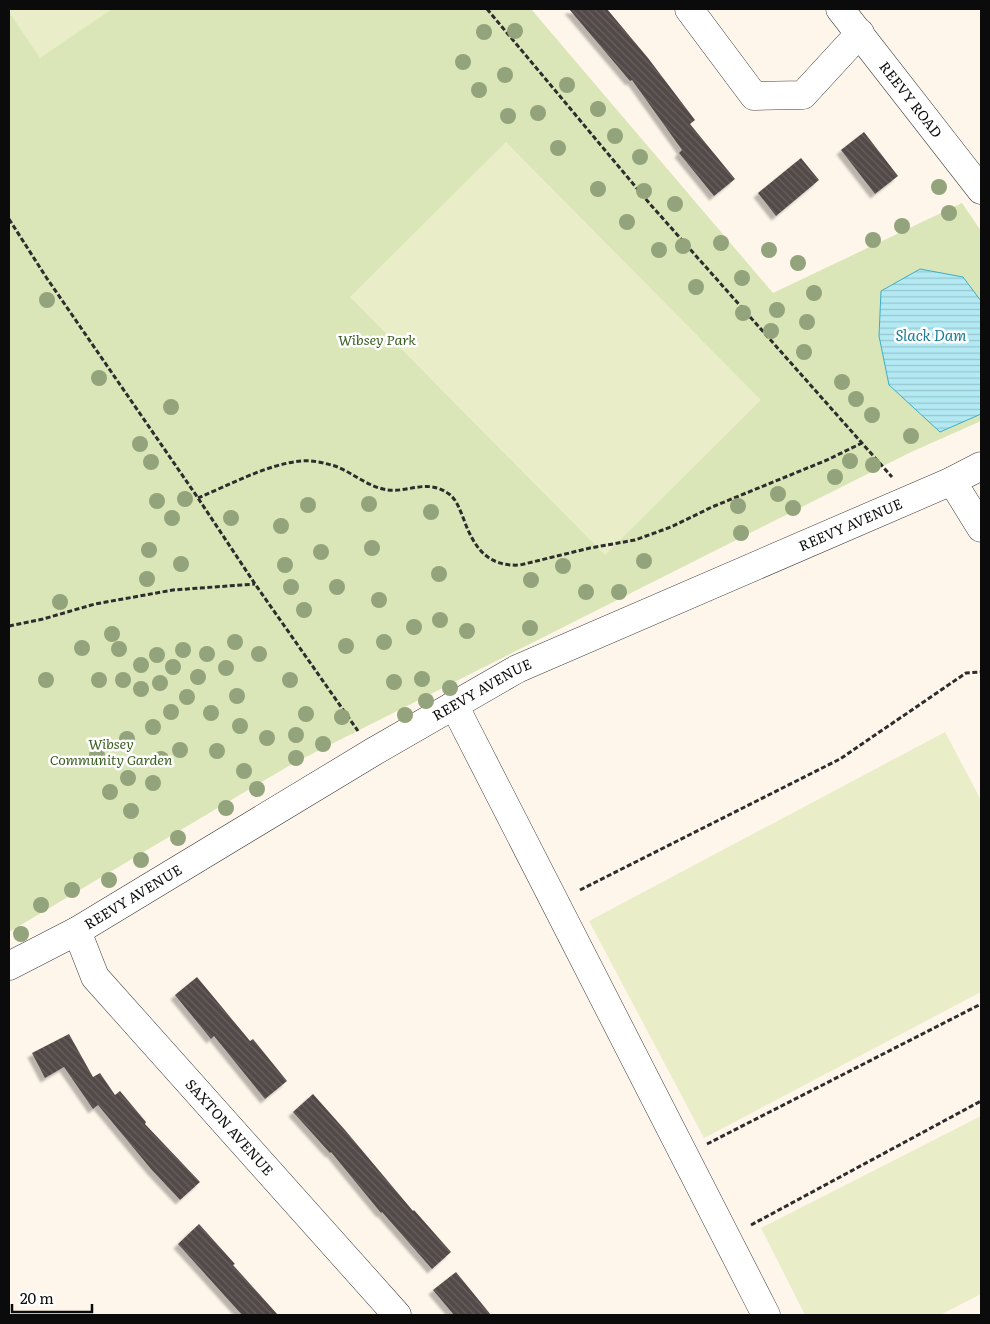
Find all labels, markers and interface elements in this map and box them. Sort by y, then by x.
street label: REEVY ROAD [875,57,948,142]
water label: Slack Dam [896,323,966,346]
park label: Wibsey Park [338,329,416,349]
street label: REEVY AVENUE [795,493,905,555]
street label: REEVY AVENUE [428,653,534,725]
park label: Wibsey Community Garden [50,733,173,769]
street label: REEVY AVENUE [80,859,185,934]
street label: SAXTON AVENUE [181,1074,279,1179]
scale bar [12,1282,92,1314]
text: 20 m [20,1286,54,1309]

